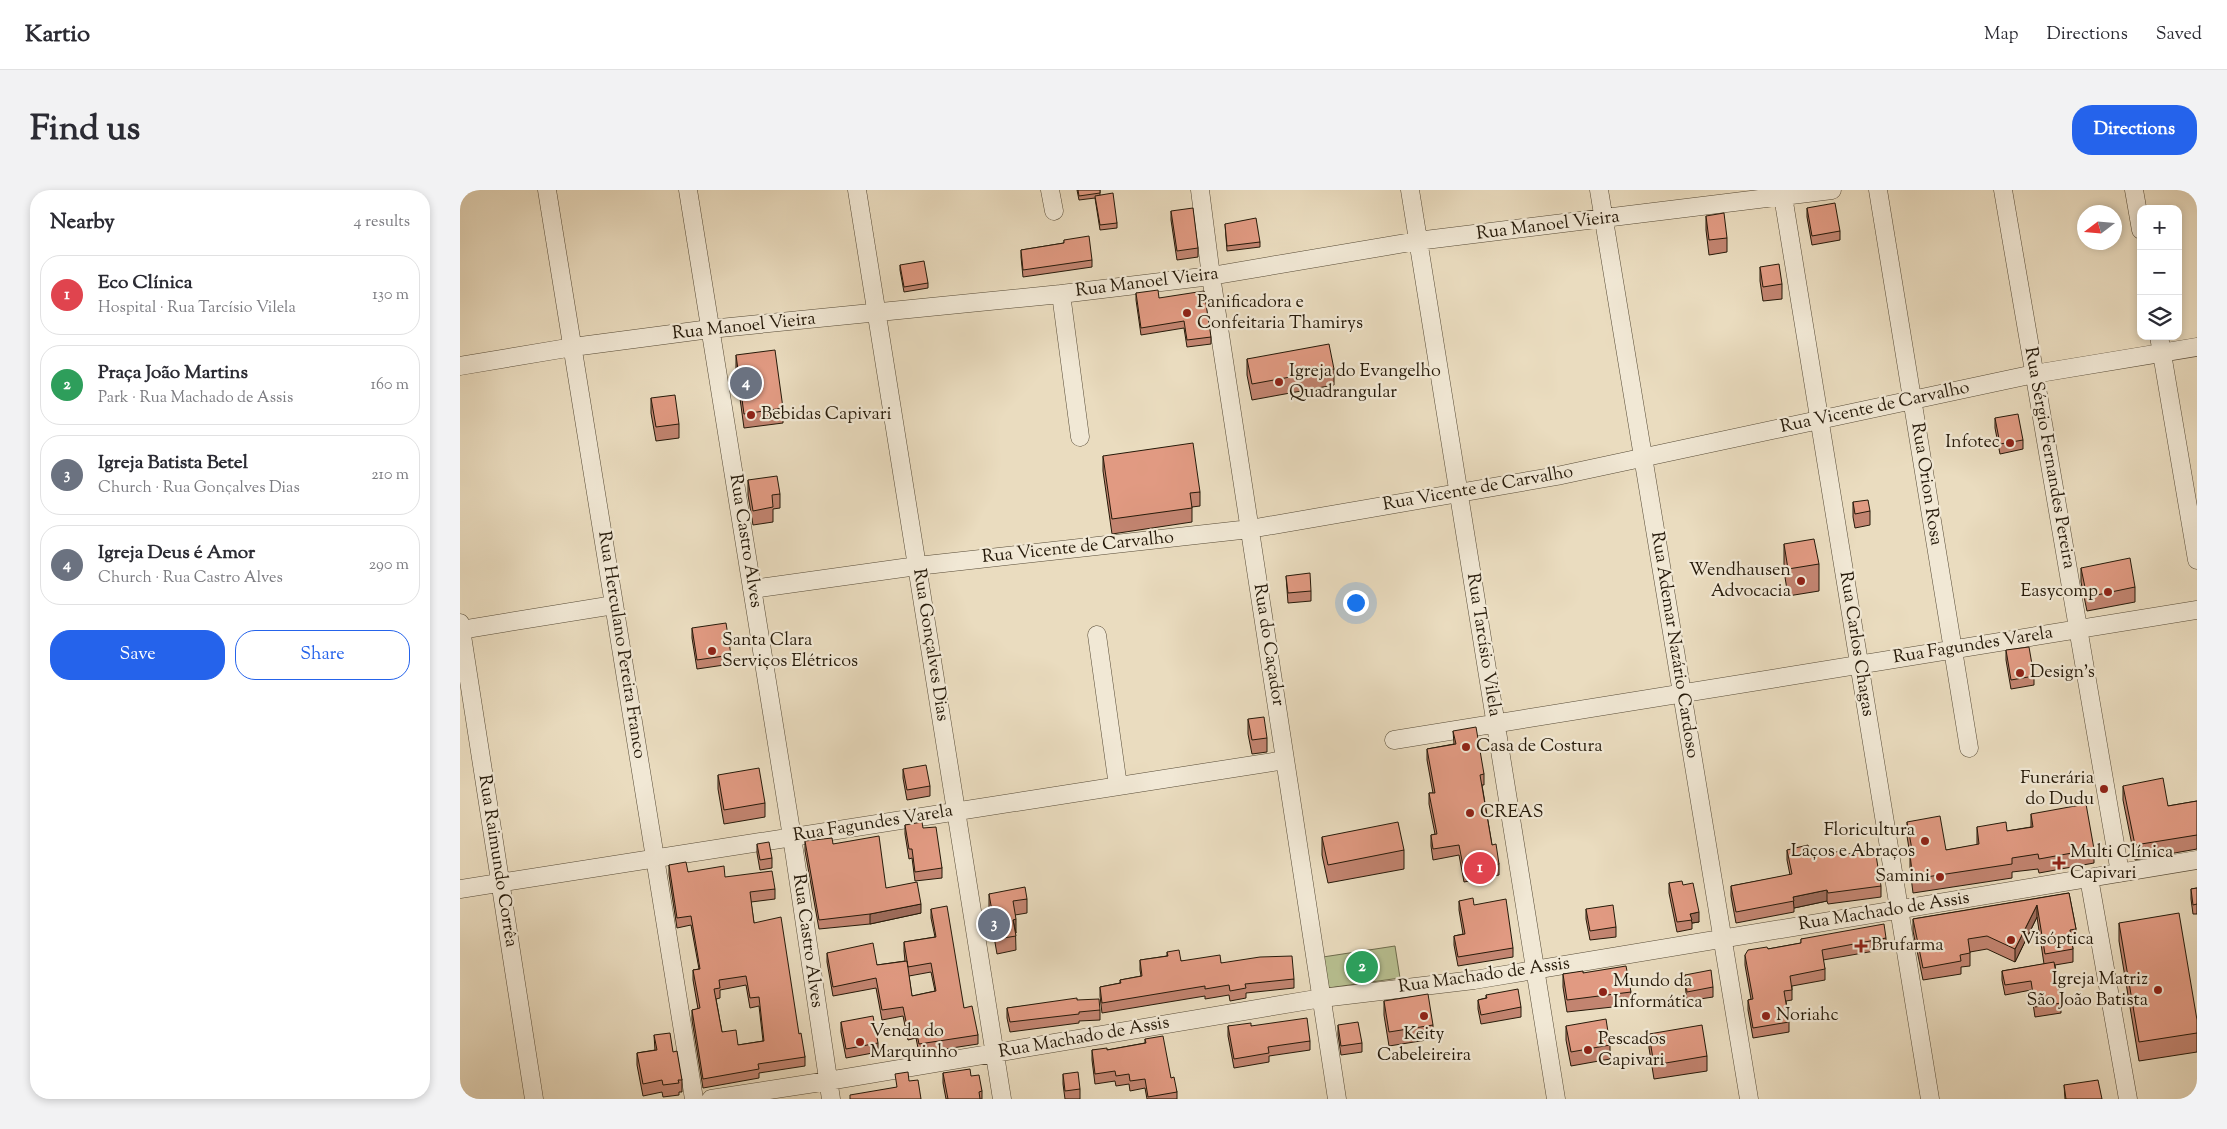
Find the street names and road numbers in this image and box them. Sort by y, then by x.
street label: Rua Manoel Vieira [1475,204,1621,248]
street label: Rua Manoel Vieira [1074,261,1220,305]
street label: Rua Manoel Vieira [671,307,817,347]
street label: Rua Sérgio Fernandes Pereira [2017,345,2081,571]
street label: Rua Vicente de Carvalho [1778,375,1972,441]
street label: Rua Orion Rosa [1903,421,1949,547]
street label: Rua Vicente de Carvalho [1381,459,1575,519]
street label: Rua Castro Alves [722,472,768,610]
street label: Rua Vicente de Carvalho [981,525,1175,571]
street label: Rua Herculano Pereira Franco [590,529,652,761]
street label: Rua Ademar Nazário Cardoso [1643,530,1705,760]
street label: Rua Gonçalves Dias [905,567,955,723]
street label: Rua Carlos Chagas [1832,569,1880,719]
street label: Rua Tarcísio Vilela [1459,571,1507,719]
street label: Rua do Caçador [1245,582,1291,708]
street label: Rua Fagundes Varela [1891,621,2055,671]
street label: Rua Raimundo Corrêa [471,773,523,949]
street label: Rua Fagundes Varela [791,799,955,849]
street label: Rua Castro Alves [785,872,829,1010]
street label: Rua Machado de Assis [1797,886,1971,938]
street label: Rua Machado de Assis [1397,951,1571,1001]
street label: Rua Machado de Assis [997,1010,1171,1066]

